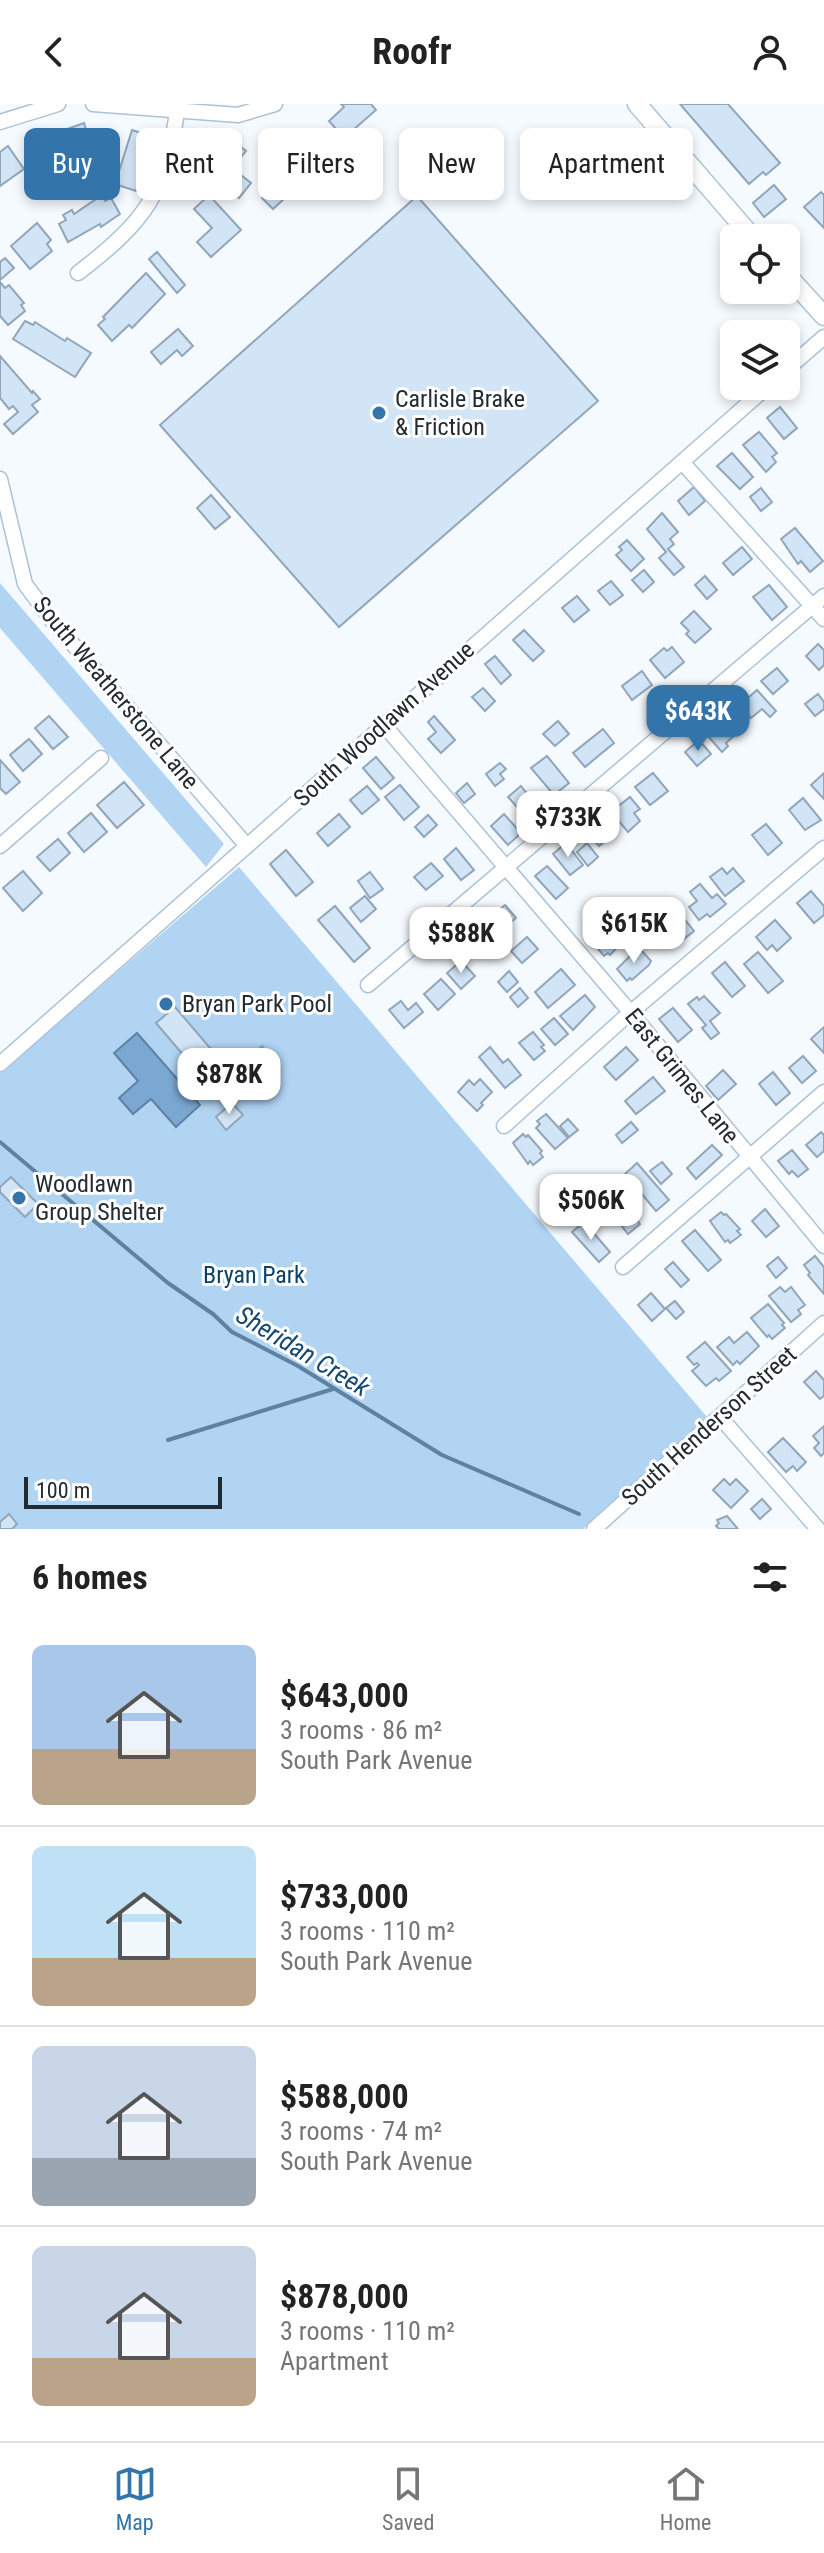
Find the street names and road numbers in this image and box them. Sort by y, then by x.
street label: South Weatherstone Lane [27,591,205,795]
street label: South Woodlawn Avenue [288,636,480,812]
street label: East Grimes Lane [619,1003,745,1149]
street label: South Henderson Street [616,1340,802,1512]

